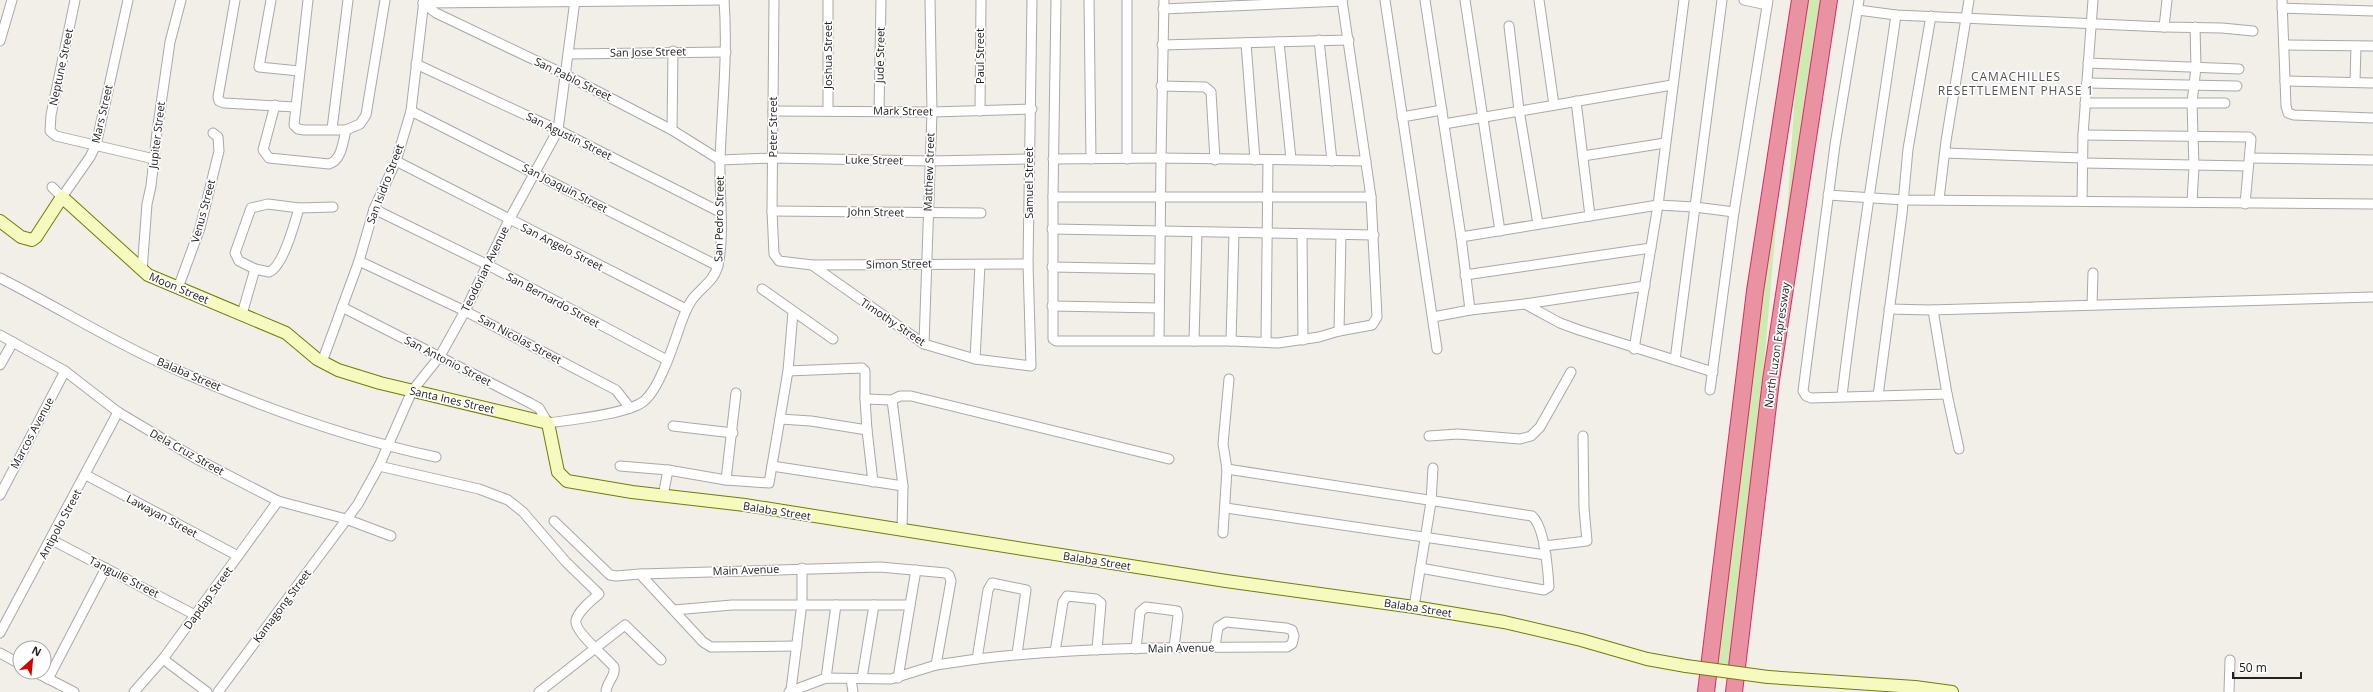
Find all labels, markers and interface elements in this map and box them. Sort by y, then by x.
street label: Joshua Street [820,21,835,90]
street label: Neptune Street [45,27,76,107]
street label: Jude Street [871,27,887,84]
street label: Paul Street [972,28,987,84]
street label: San Jose Street [610,43,686,60]
street label: San Pablo Street [532,53,614,104]
district label: CAMACHILLES RESETTLEMENT PHASE 1 [1938,68,2094,99]
street label: Mars Street [88,83,116,144]
street label: Peter Street [765,96,780,157]
street label: Jupiter Street [145,101,168,170]
street label: Mark Street [873,102,933,119]
street label: San Agustin Street [524,108,615,163]
street label: Matthew Street [920,132,937,212]
street label: San Isidro Street [362,142,407,226]
street label: Samuel Street [1021,147,1036,219]
street label: Luke Street [845,151,903,168]
street label: San Joaquin Street [520,160,611,216]
street label: San Pedro Street [710,176,727,262]
street label: Venus Street [187,177,218,244]
street label: John Street [847,203,905,219]
street label: San Angelo Street [518,219,606,274]
street label: Teodorian Avenue [457,223,512,314]
street label: Simon Street [866,255,932,272]
street label: Moon Street [147,268,211,307]
street label: San Bernardo Street [504,269,603,331]
street label: North Luzon Expressway [1760,281,1793,409]
street label: Timothy Street [858,294,929,349]
street label: San Nicolas Street [476,310,565,367]
street label: San Antonio Street [402,332,494,389]
street label: Balaba Street [155,353,224,394]
street label: Santa Ines Street [408,382,496,417]
street label: Marcos Avenue [6,394,57,471]
street label: Dela Cruz Street [147,425,227,478]
street label: Antipolo Street [35,486,84,561]
street label: Lawayan Street [124,491,200,541]
street label: Balaba Street [742,498,812,523]
street label: Balaba Street [1062,548,1132,573]
street label: Tanguile Street [87,552,162,601]
street label: Main Avenue [712,561,780,578]
street label: Dapdap Street [180,563,235,632]
street label: Kamagong Street [249,566,314,645]
street label: Balaba Street [1383,595,1453,620]
street label: Main Avenue [1148,639,1214,656]
north arrow [12,640,52,680]
text: N [29,642,44,659]
scale bar [2233,654,2301,680]
text: 50 m [2239,659,2267,676]

